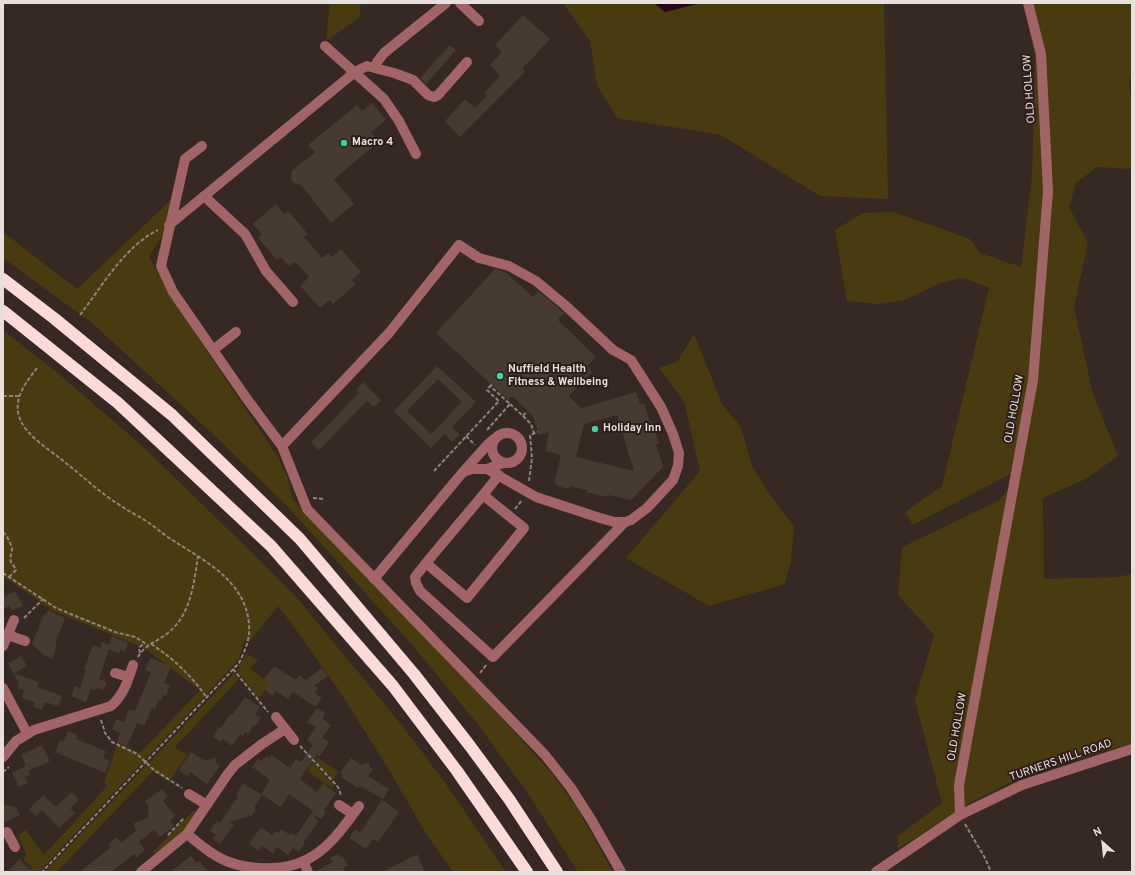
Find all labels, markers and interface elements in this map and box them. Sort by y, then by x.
street label: OLD HOLLOW [1021,54,1039,124]
place label: Macro 4 [352,136,393,150]
marker: Macro 4 [339,138,349,148]
place label: Nuffield Health Fitness & Wellbeing [508,363,608,389]
marker: Nuffield Health Fitness & Wellbeing [495,371,505,381]
street label: OLD HOLLOW [1003,374,1027,444]
place label: Holiday Inn [603,422,661,436]
marker: Holiday Inn [590,424,600,434]
street label: OLD HOLLOW [946,692,970,762]
street label: TURNERS HILL ROAD [1008,737,1114,785]
north arrow [1083,823,1123,863]
text: N [1091,824,1104,840]

